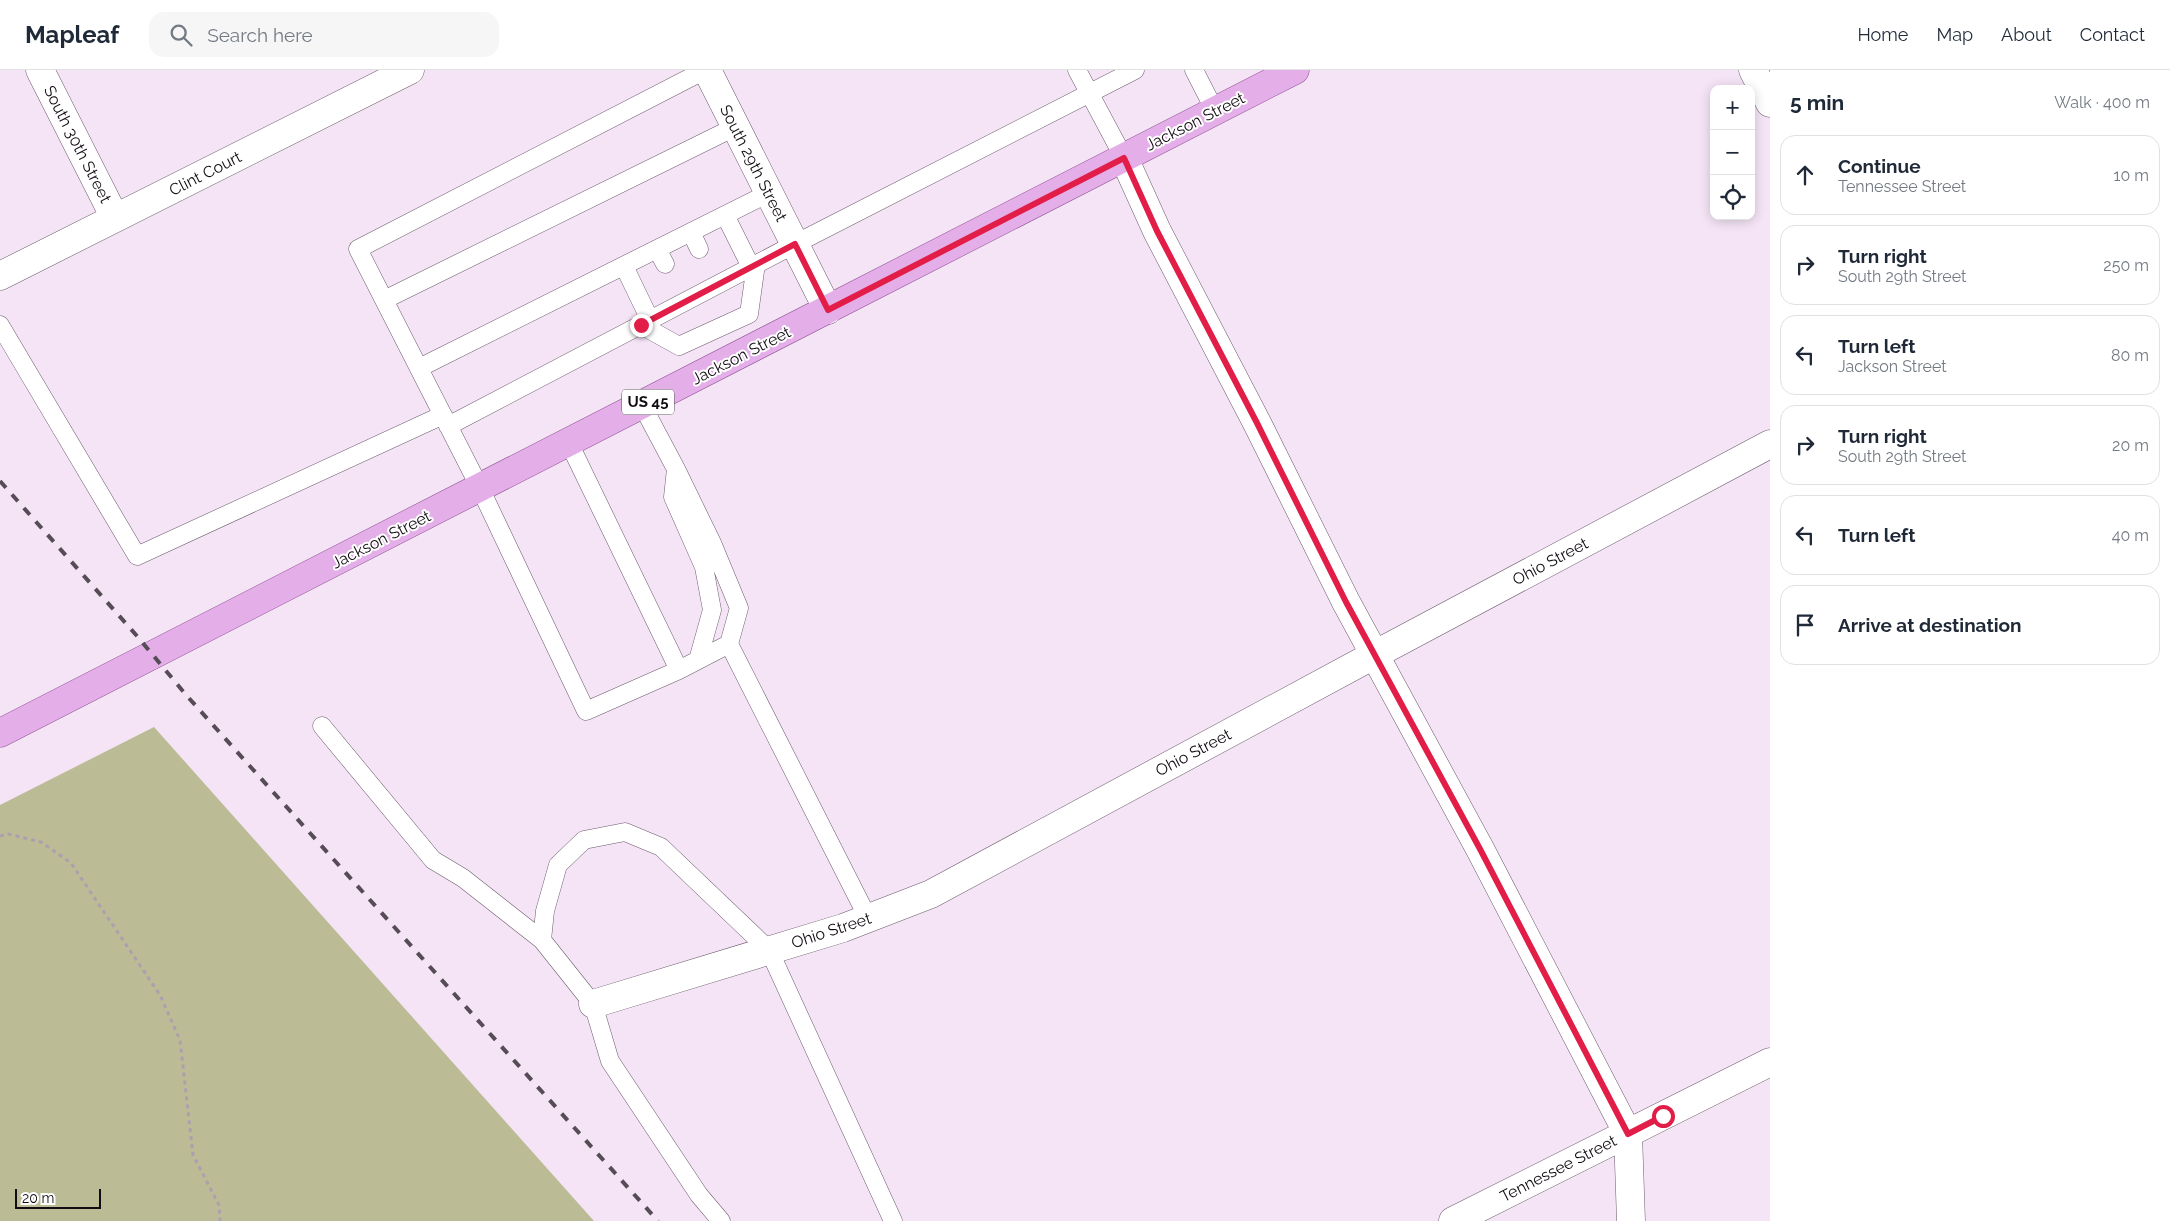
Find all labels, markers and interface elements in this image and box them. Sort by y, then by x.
search box [149,12,499,57]
text: Mapleaf [25,20,119,49]
icon: search [167,21,195,49]
text: Search here [207,24,313,46]
text: Home [1857,24,1908,45]
text: Map [1936,24,1973,45]
text: About [2001,24,2052,45]
text: Contact [2080,24,2145,45]
street label: South 30th Street [40,82,116,207]
map controls [1710,85,1755,220]
button: + [1710,85,1755,130]
street label: Jackson Street [1143,88,1248,155]
text: 5 min [1790,90,1844,115]
text: Walk · 400 m [2054,93,2150,112]
street label: South 29th Street [716,102,791,225]
button: − [1710,130,1755,175]
street label: Clint Court [166,147,245,200]
text: Continue [1838,155,1921,177]
icon: ahead [1791,161,1819,189]
text: 10 m [2114,166,2149,185]
button: locate [1710,175,1755,220]
text: Tennessee Street [1838,177,1966,196]
text: Turn right [1838,245,1927,267]
icon: right [1791,251,1819,279]
text: 250 m [2103,256,2149,275]
text: South 29th Street [1838,267,1966,286]
route end [630,314,653,337]
street label: Jackson Street [689,322,794,389]
text: Turn left [1838,335,1915,357]
icon: left [1791,341,1819,369]
text: 80 m [2111,346,2149,365]
text: Jackson Street [1838,357,1947,376]
road number: US 45 [622,390,674,414]
text: Turn right [1838,425,1927,447]
icon: right [1791,431,1819,459]
text: 20 m [2112,436,2149,455]
text: South 29th Street [1838,447,1966,466]
street label: Jackson Street [329,506,434,573]
icon: left [1791,521,1819,549]
text: Turn left [1838,524,1915,546]
text: 40 m [2112,526,2149,545]
street label: Ohio Street [1509,533,1592,589]
icon: arrive [1791,611,1819,639]
text: Arrive at destination [1838,614,2022,636]
street label: Ohio Street [1152,724,1235,780]
street label: Ohio Street [789,908,874,952]
route start [1652,1105,1675,1128]
street label: Tennessee Street [1497,1131,1620,1206]
scale bar [15,1186,101,1209]
text: 20 m [22,1190,54,1206]

